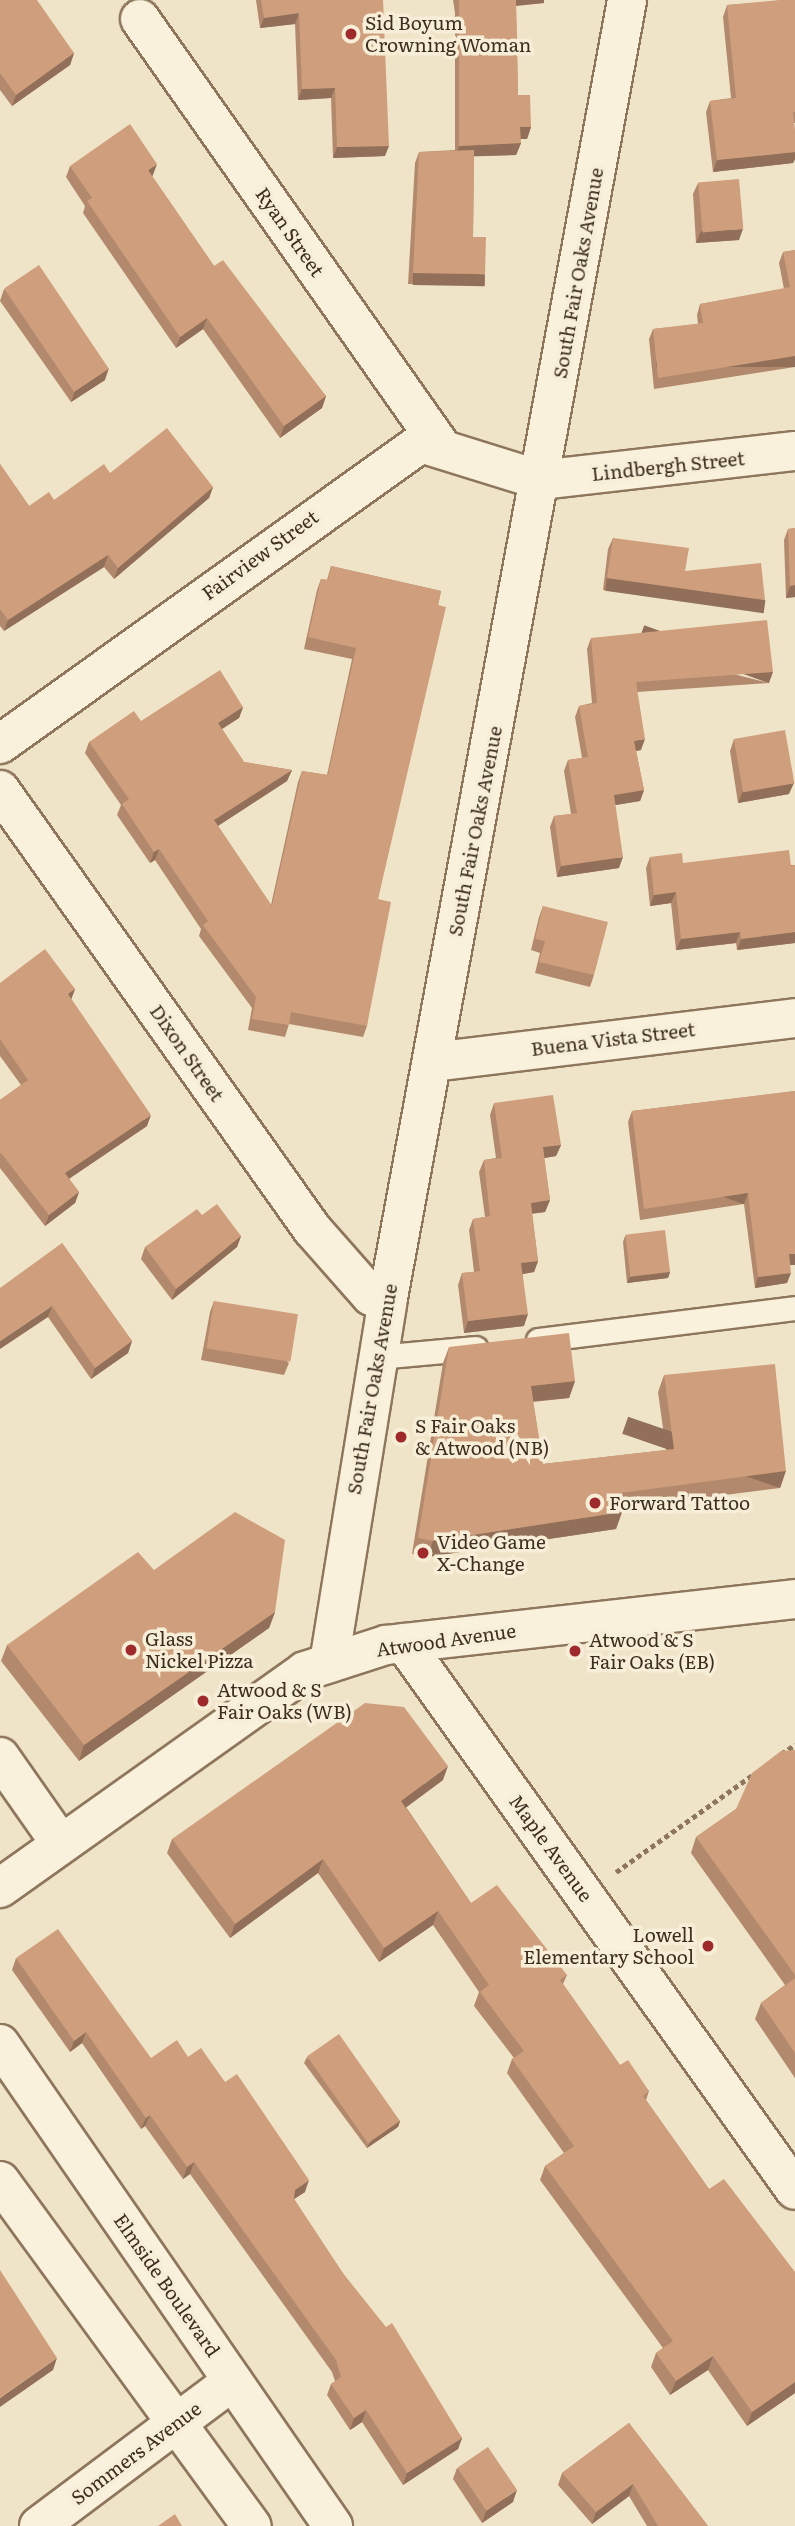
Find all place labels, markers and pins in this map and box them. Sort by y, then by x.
place label: Sid Boyum Crowning Woman [365,12,531,56]
marker: Sid Boyum Crowning Woman [343,26,359,42]
place label: S Fair Oaks & Atwood (NB) [415,1415,549,1459]
marker: S Fair Oaks & Atwood (NB) [393,1429,409,1445]
place label: Forward Tattoo [609,1492,750,1514]
marker: Forward Tattoo [587,1495,603,1511]
place label: Video Game X-Change [437,1531,546,1575]
marker: Video Game X-Change [415,1545,431,1561]
place label: Glass Nickel Pizza [145,1628,254,1672]
place label: Atwood & S Fair Oaks (EB) [589,1629,715,1673]
marker: Glass Nickel Pizza [123,1642,139,1658]
marker: Atwood & S Fair Oaks (EB) [567,1643,583,1659]
place label: Atwood & S Fair Oaks (WB) [217,1679,352,1723]
marker: Atwood & S Fair Oaks (WB) [195,1693,211,1709]
place label: Lowell Elementary School [523,1924,694,1968]
marker: Lowell Elementary School [700,1938,716,1954]

